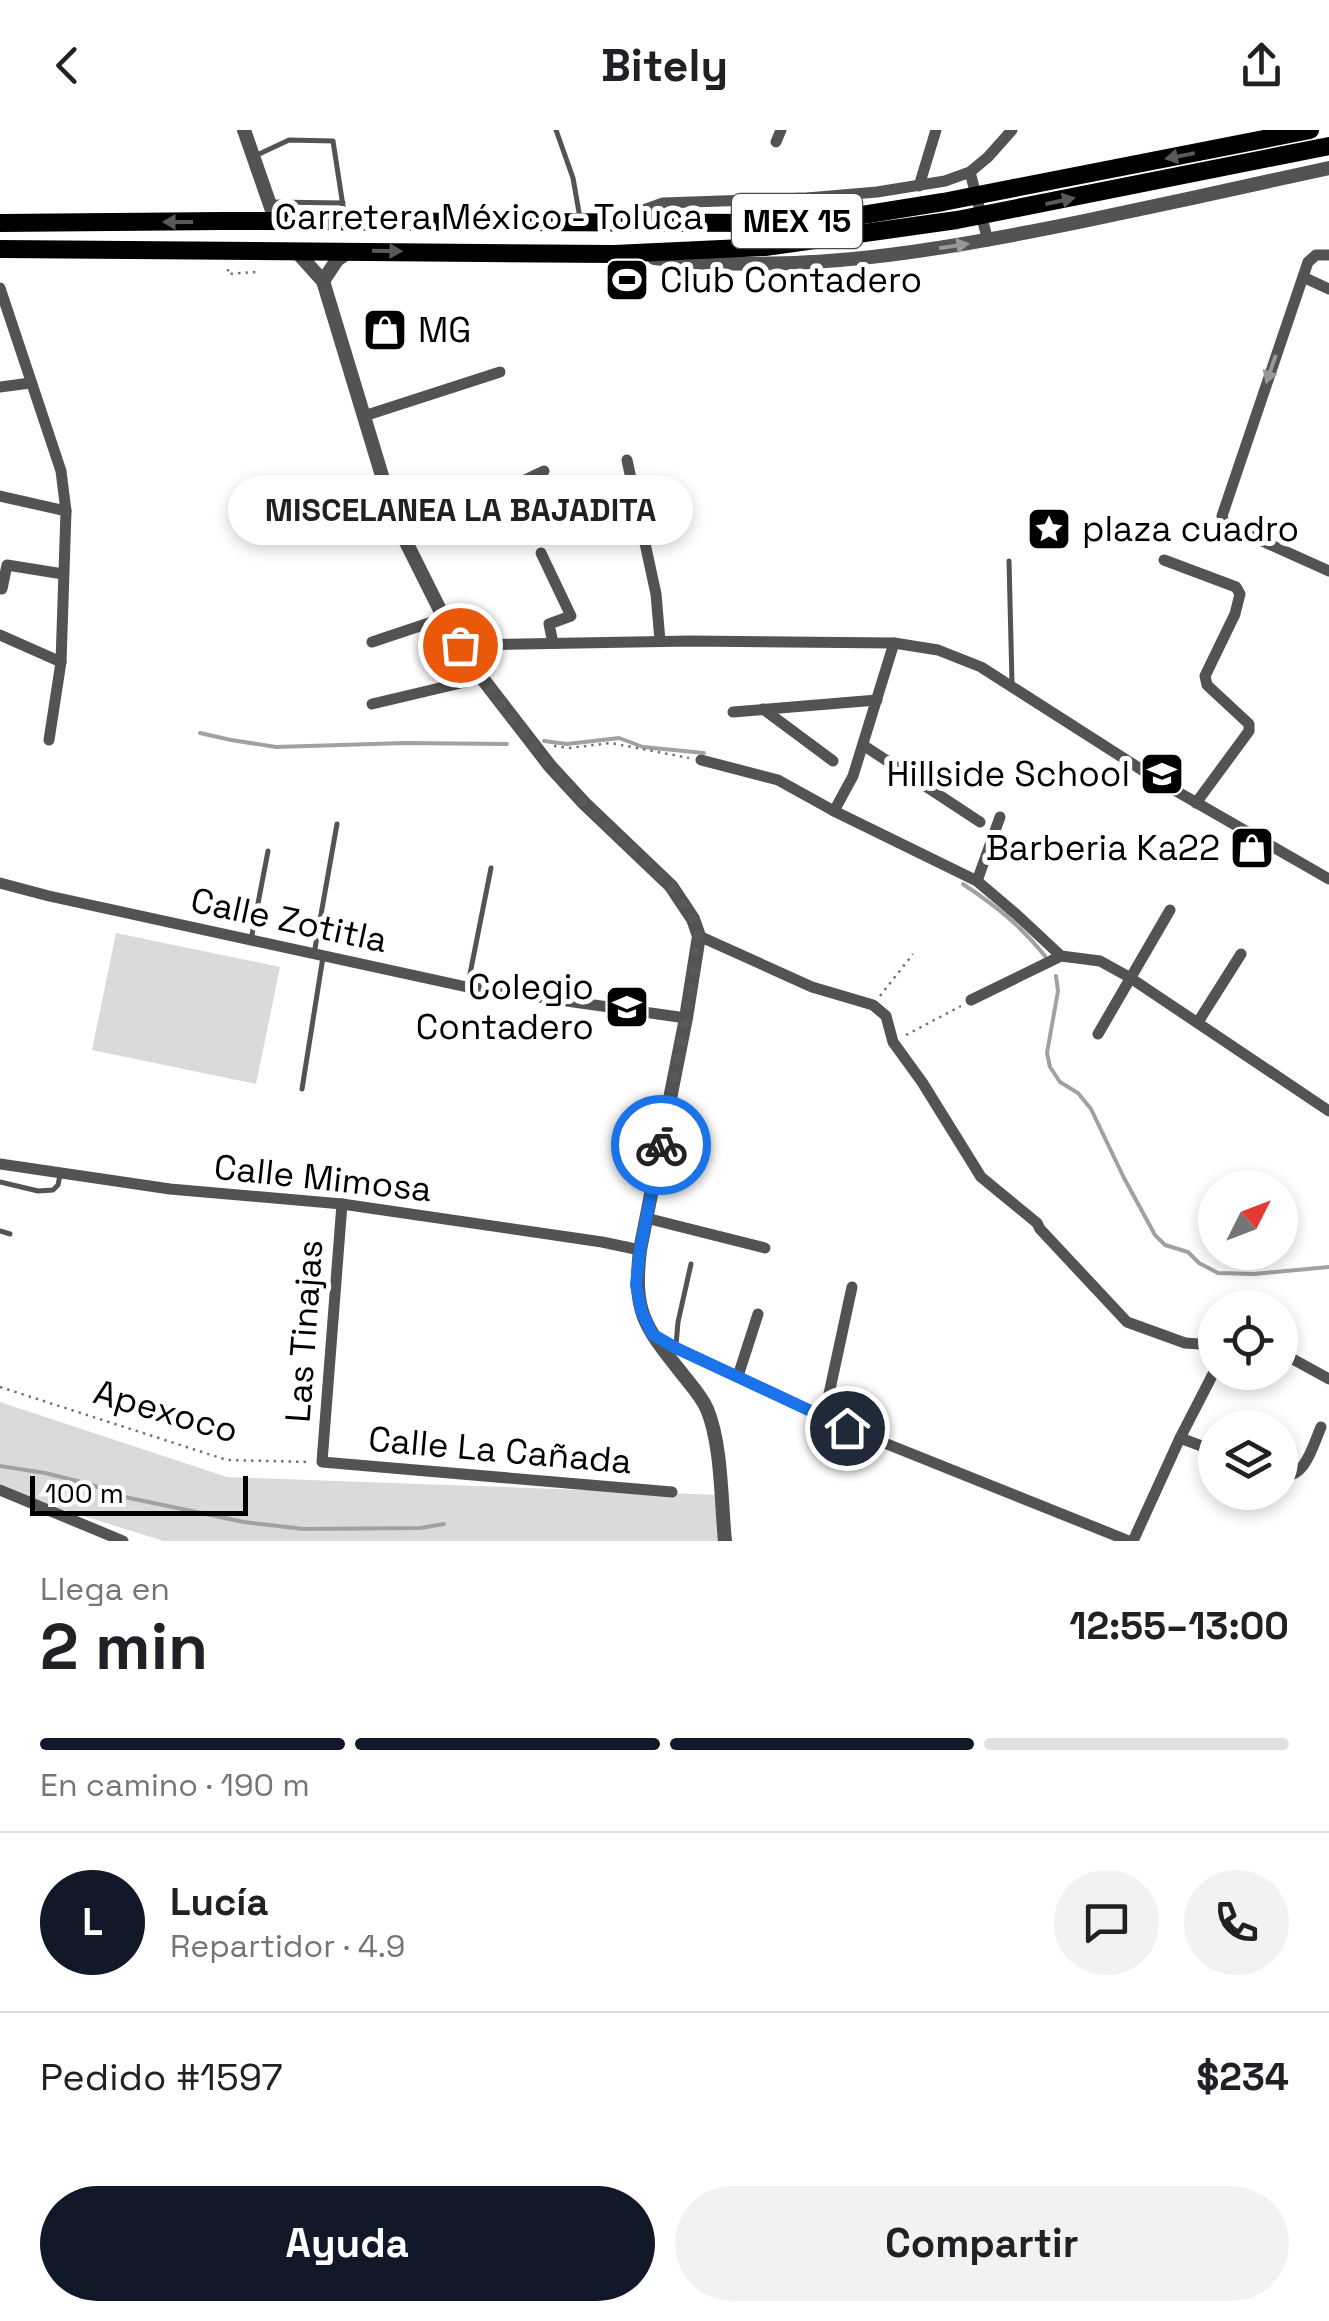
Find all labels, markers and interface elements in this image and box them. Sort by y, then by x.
text: Bitely [601,37,728,94]
icon: back [40,38,95,93]
icon: share [1234,38,1289,93]
one-way arrow [1165,148,1196,164]
one-way arrow [1045,192,1076,208]
road number: MEX 15 [732,194,862,248]
street label: Carretera México - Toluca [275,195,703,239]
one-way arrow [162,214,194,230]
one-way arrow [939,238,971,253]
one-way arrow [372,243,404,259]
sports icon: Club Contadero [604,257,650,303]
place label: Club Contadero [660,258,922,302]
shop icon: MG [362,307,408,353]
place label: MG [418,308,471,352]
one-way arrow [1263,355,1278,385]
callout: MISCELANEA LA BAJADITA [228,475,692,545]
text: MISCELANEA LA BAJADITA [265,490,656,530]
place icon: plaza cuadro [1026,506,1072,552]
place label: plaza cuadro [1082,507,1299,551]
pin [418,603,503,688]
icon: bag [433,618,488,673]
school or university icon: Hillside School [1139,751,1185,797]
place label: Hillside School [886,752,1130,796]
shop icon: Barberia Ka22 [1229,825,1275,871]
place label: Barberia Ka22 [986,826,1220,870]
street label: Calle Zotitla [187,878,391,962]
place label: Colegio Contadero [416,965,594,1049]
school or university icon: Colegio Contadero [604,984,650,1030]
courier [611,1095,711,1195]
icon: bike [634,1118,689,1173]
street label: Calle Mimosa [212,1145,434,1211]
north arrow [1198,1170,1298,1270]
map controls [1198,1170,1298,1510]
street label: Las Tinajas [276,1238,332,1424]
button: locate [1198,1290,1298,1390]
street label: Apexoco [89,1369,243,1453]
pin [805,1386,890,1471]
icon: home [820,1401,875,1456]
button: layers [1198,1410,1298,1510]
street label: Calle La Cañada [367,1417,633,1483]
scale bar [30,1471,248,1516]
text: 100 m [45,1475,124,1511]
text: Llega en [40,1569,170,1609]
text: 12:55–13:00 [1069,1602,1289,1650]
text: 2 min [40,1605,208,1688]
text: En camino · 190 m [40,1765,310,1805]
button: chat [1054,1870,1159,1975]
button: phone [1184,1870,1289,1975]
text: Lucía [170,1878,268,1926]
text: L [82,1898,103,1946]
text: Repartidor · 4.9 [170,1926,405,1966]
text: Pedido #1597 [40,2053,283,2101]
text: $234 [1196,2053,1289,2101]
button: Ayuda [40,2186,655,2301]
button: Compartir [675,2186,1289,2301]

